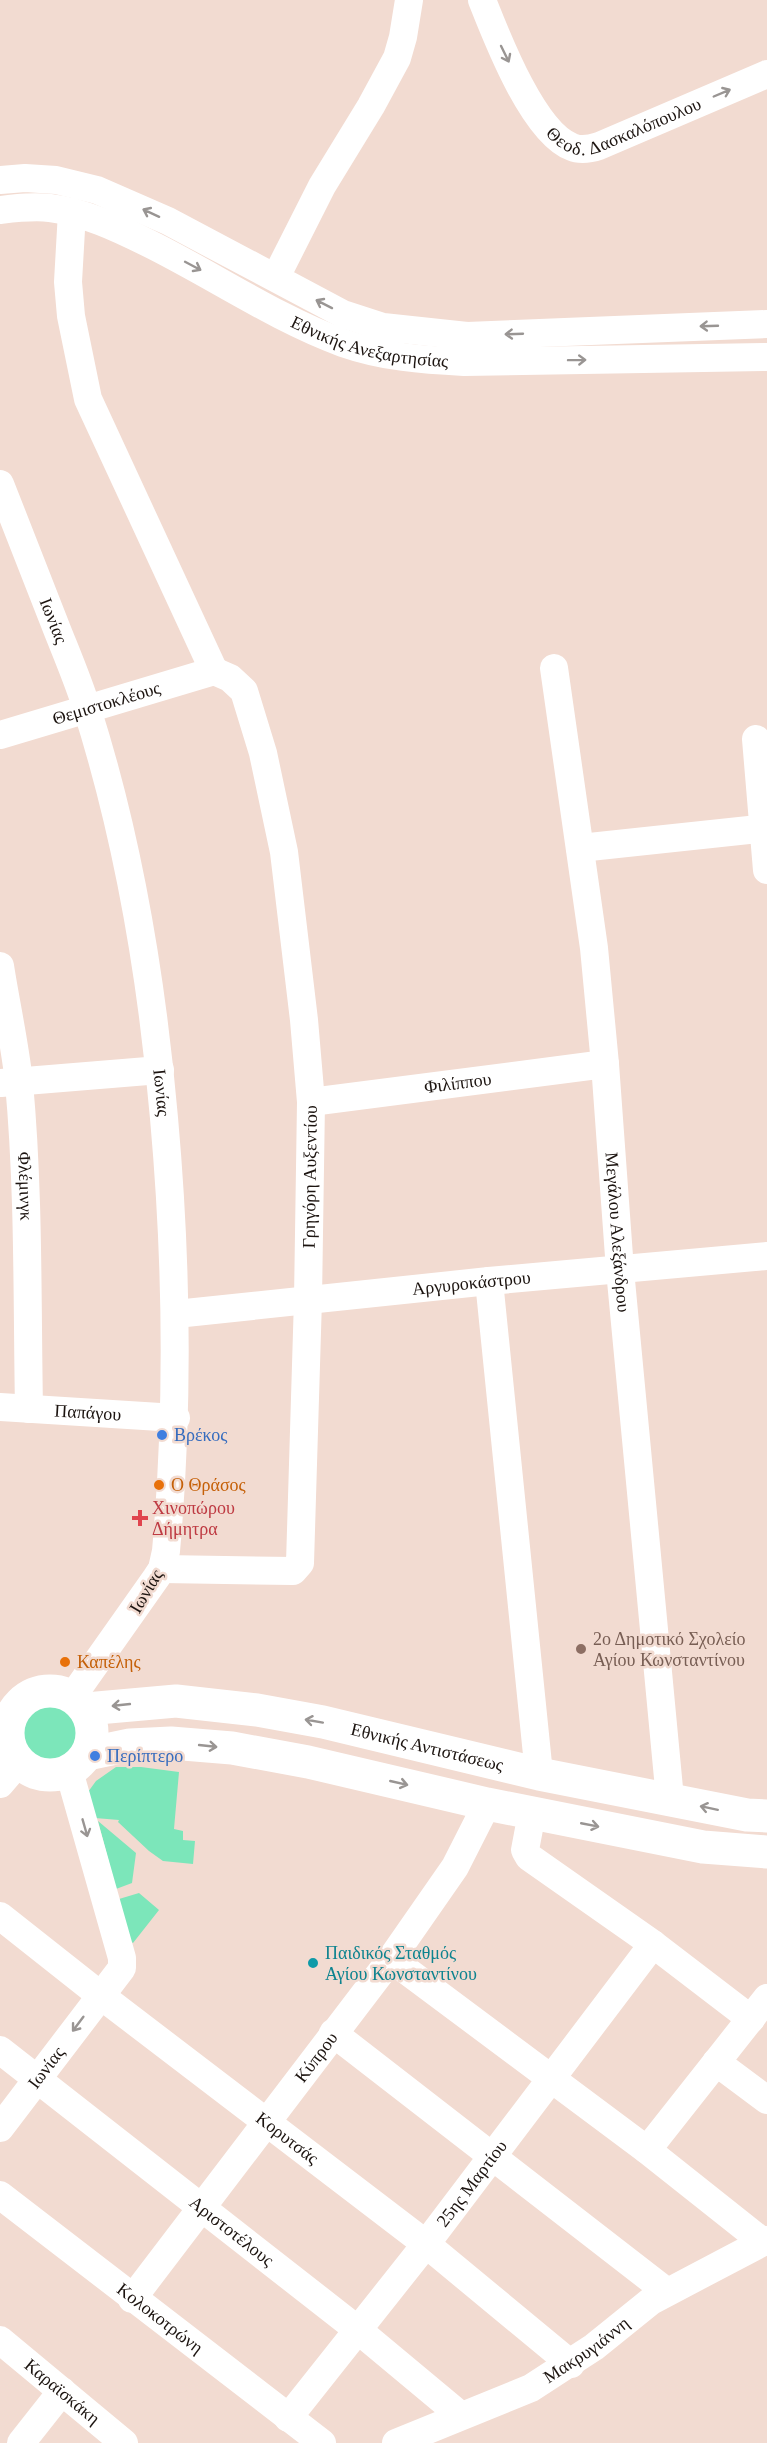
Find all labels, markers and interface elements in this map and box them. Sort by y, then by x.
one-way arrow [500,44,512,62]
one-way arrow [713,87,731,98]
street label: Θεοδ. Δασκαλόπουλου [542,93,704,159]
one-way arrow [143,207,161,219]
one-way arrow [184,261,202,273]
one-way arrow [315,298,333,310]
street label: Εθνικής Ανεξαρτησίας [288,312,449,371]
one-way arrow [699,320,719,332]
one-way arrow [504,329,524,340]
one-way arrow [567,355,587,366]
street label: Ιωνίας [35,595,72,647]
street label: Θεμιστοκλέους [50,678,163,729]
street label: Ιωνίας [149,1068,174,1117]
street label: Φιλίππου [423,1069,493,1097]
street label: Γρηγόρη Αυξεντίου [299,1105,321,1249]
street label: Φλέμινγκ [14,1151,36,1221]
street label: Μεγάλου Αλεξάνδρου [601,1151,634,1313]
street label: Αργυροκάστρου [411,1267,532,1299]
street label: Παπάγου [54,1400,122,1425]
place label: Βρέκος [174,1425,227,1445]
marker: Βρέκος [155,1428,169,1442]
place label: Ο Θράσος [171,1475,246,1495]
marker: Ο Θράσος [152,1478,166,1492]
place label: Χινοπώρου Δήμητρα [152,1498,235,1539]
marker: Χινοπώρου Δήμητρα [133,1511,147,1525]
street label: Ιωνίας [125,1566,167,1616]
place label: 2ο Δημοτικό Σχολείο Αγίου Κωνσταντίνου [593,1629,746,1670]
marker: 2ο Δημοτικό Σχολείο Αγίου Κωνσταντίνου [574,1642,588,1656]
place label: Καπέλης [77,1652,141,1672]
marker: Καπέλης [58,1655,72,1669]
one-way arrow [111,1700,131,1711]
one-way arrow [305,1715,324,1726]
street label: Εθνικής Αντιστάσεως [349,1719,505,1775]
one-way arrow [197,1741,217,1752]
place label: Περίπτερο [107,1746,183,1766]
marker: Περίπτερο [88,1749,102,1763]
one-way arrow [389,1778,408,1790]
one-way arrow [700,1801,719,1813]
one-way arrow [79,1818,91,1837]
one-way arrow [580,1819,599,1831]
place label: Παιδικός Σταθμός Αγίου Κωνσταντίνου [325,1943,477,1984]
marker: Παιδικός Σταθμός Αγίου Κωνσταντίνου [306,1956,320,1970]
one-way arrow [72,2015,85,2031]
street label: Κύπρου [291,2028,342,2086]
street label: Ιωνίας [24,2043,68,2092]
street label: Κορυτσάς [252,2108,322,2168]
street label: 25ης Μαρτίου [433,2136,511,2231]
street label: Αριστοτέλους [186,2192,278,2270]
street label: Κολοκοτρώνη [113,2279,207,2358]
street label: Μακρυγιάννη [540,2313,633,2387]
street label: Καραϊσκάκη [21,2355,104,2429]

